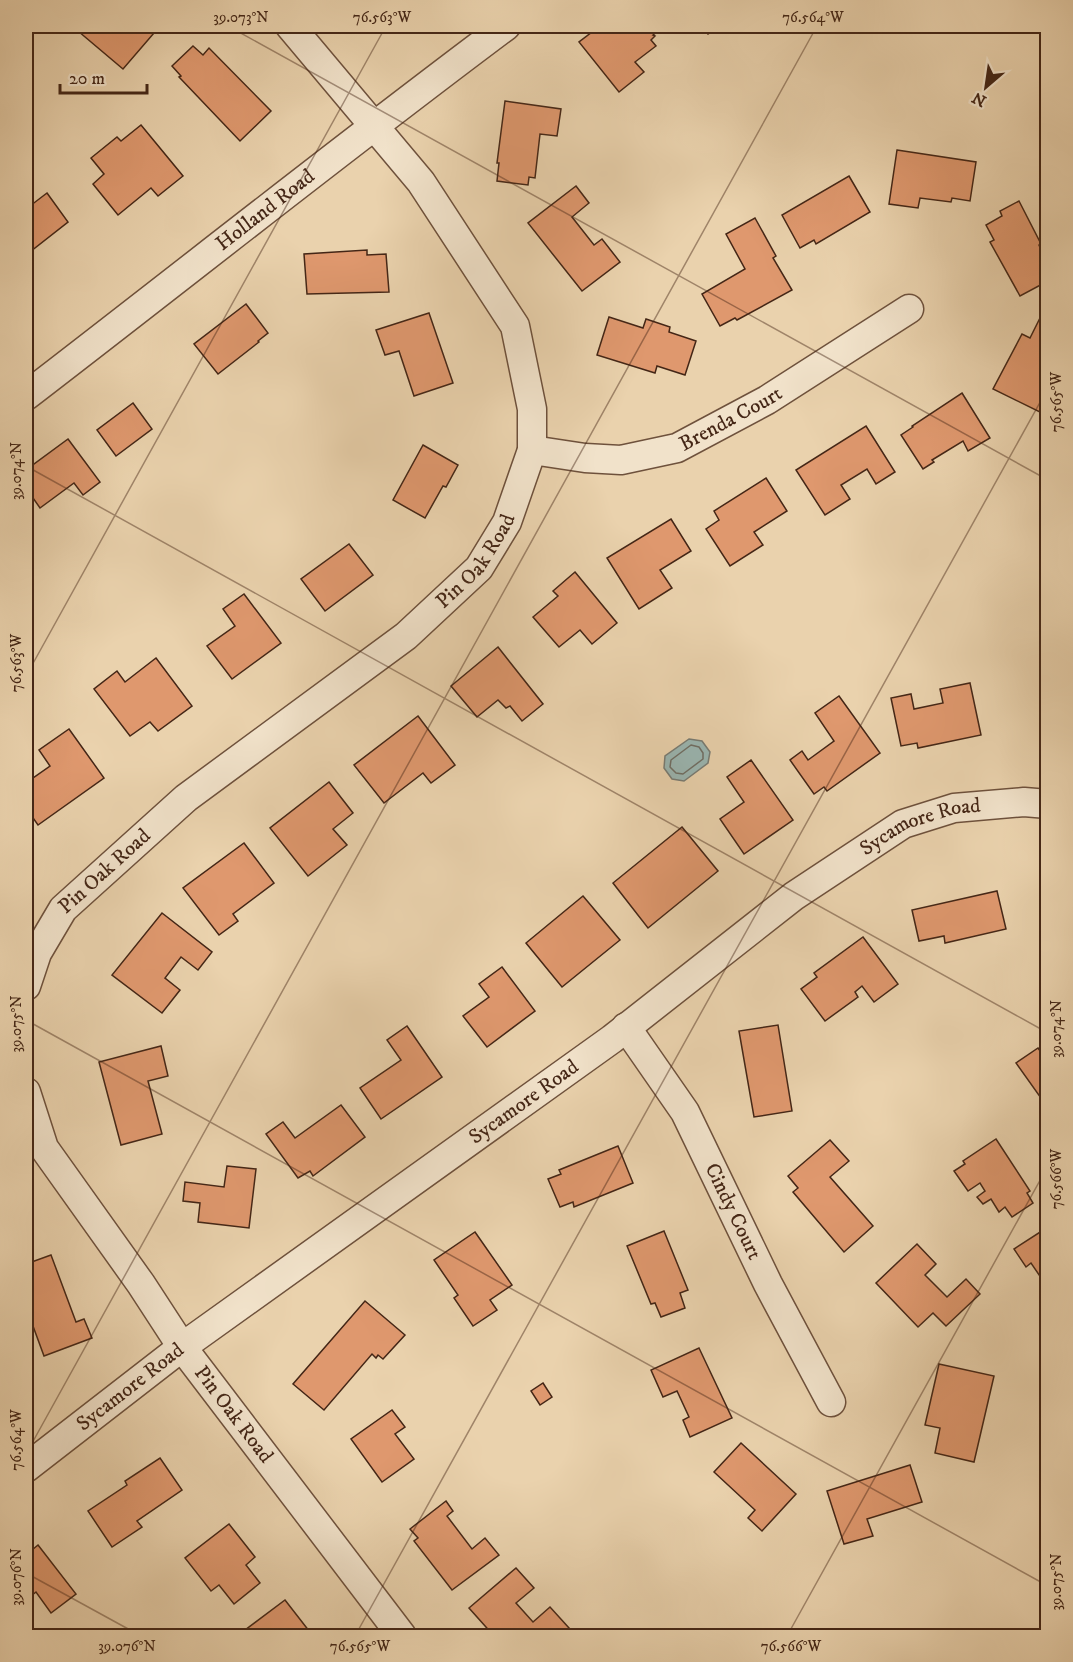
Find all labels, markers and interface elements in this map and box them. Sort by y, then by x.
text: 39.073°N [213,8,269,27]
text: 76.563°W [353,8,411,27]
text: 76.564°W [782,8,844,27]
scale bar [60,57,147,95]
north arrow [956,57,1016,117]
text: 20 m [69,68,105,90]
text: N [969,87,990,111]
street label: Holland Road [211,163,320,257]
text: 76.565°W [1047,372,1066,432]
street label: Brenda Court [675,380,788,457]
text: 39.074°N [7,442,26,500]
street label: Pin Oak Road [430,510,522,614]
text: 76.563°W [7,634,26,692]
street label: Sycamore Road [855,793,982,862]
street label: Pin Oak Road [53,823,157,920]
text: 39.075°N [7,995,26,1053]
text: 39.074°N [1047,1000,1066,1058]
street label: Sycamore Road [464,1054,584,1150]
text: 76.566°W [1047,1148,1066,1209]
street label: Cindy Court [699,1159,767,1264]
street label: Sycamore Road [71,1337,190,1437]
street label: Pin Oak Road [188,1361,279,1469]
text: 76.564°W [7,1409,26,1471]
text: 39.076°N [7,1548,26,1606]
text: 39.075°N [1047,1553,1066,1611]
text: 39.076°N [98,1637,156,1656]
text: 76.565°W [330,1637,390,1656]
text: 76.566°W [761,1637,822,1656]

